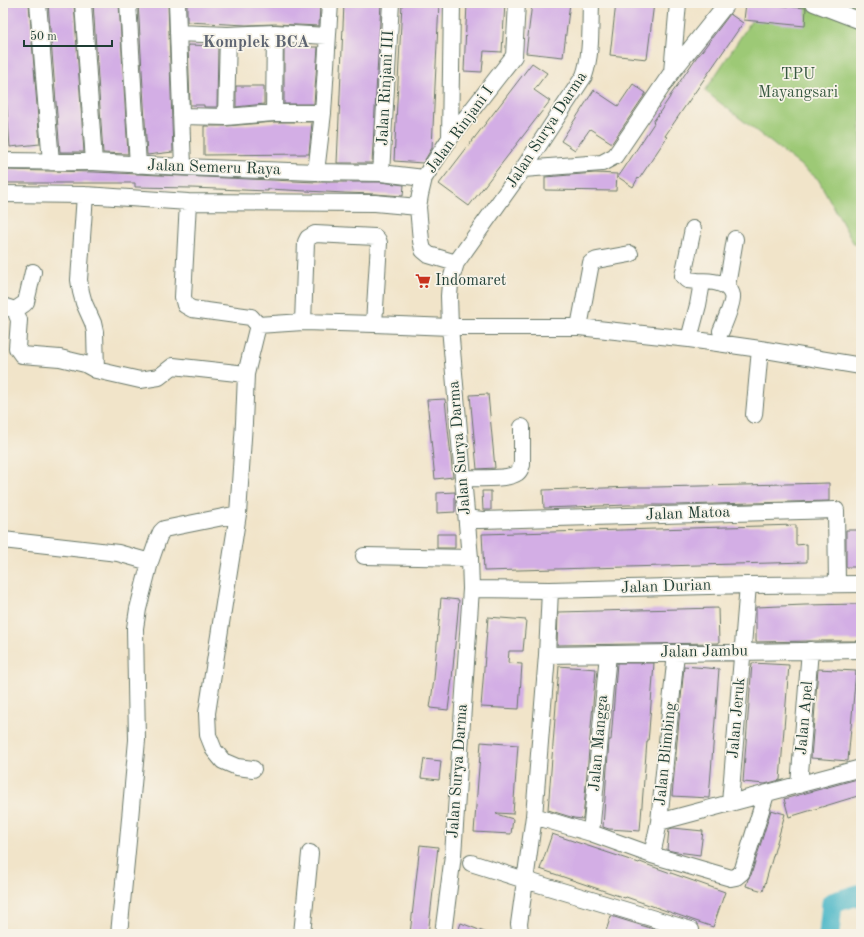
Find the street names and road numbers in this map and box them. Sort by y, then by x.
street label: Jalan Rinjani III [375,30,397,146]
street label: Jalan Surya Darma [504,69,590,191]
street label: Jalan Rinjani I [423,84,497,176]
street label: Jalan Semeru Raya [147,158,281,178]
street label: Jalan Surya Darma [446,380,474,516]
street label: Jalan Matoa [645,505,731,523]
street label: Jalan Durian [621,577,712,597]
street label: Jalan Jambu [660,643,749,661]
street label: Jalan Jeruk [725,677,749,759]
street label: Jalan Apel [794,680,816,756]
street label: Jalan Mangga [587,694,611,792]
street label: Jalan Blimbing [653,701,679,807]
street label: Jalan Surya Darma [445,703,471,839]

